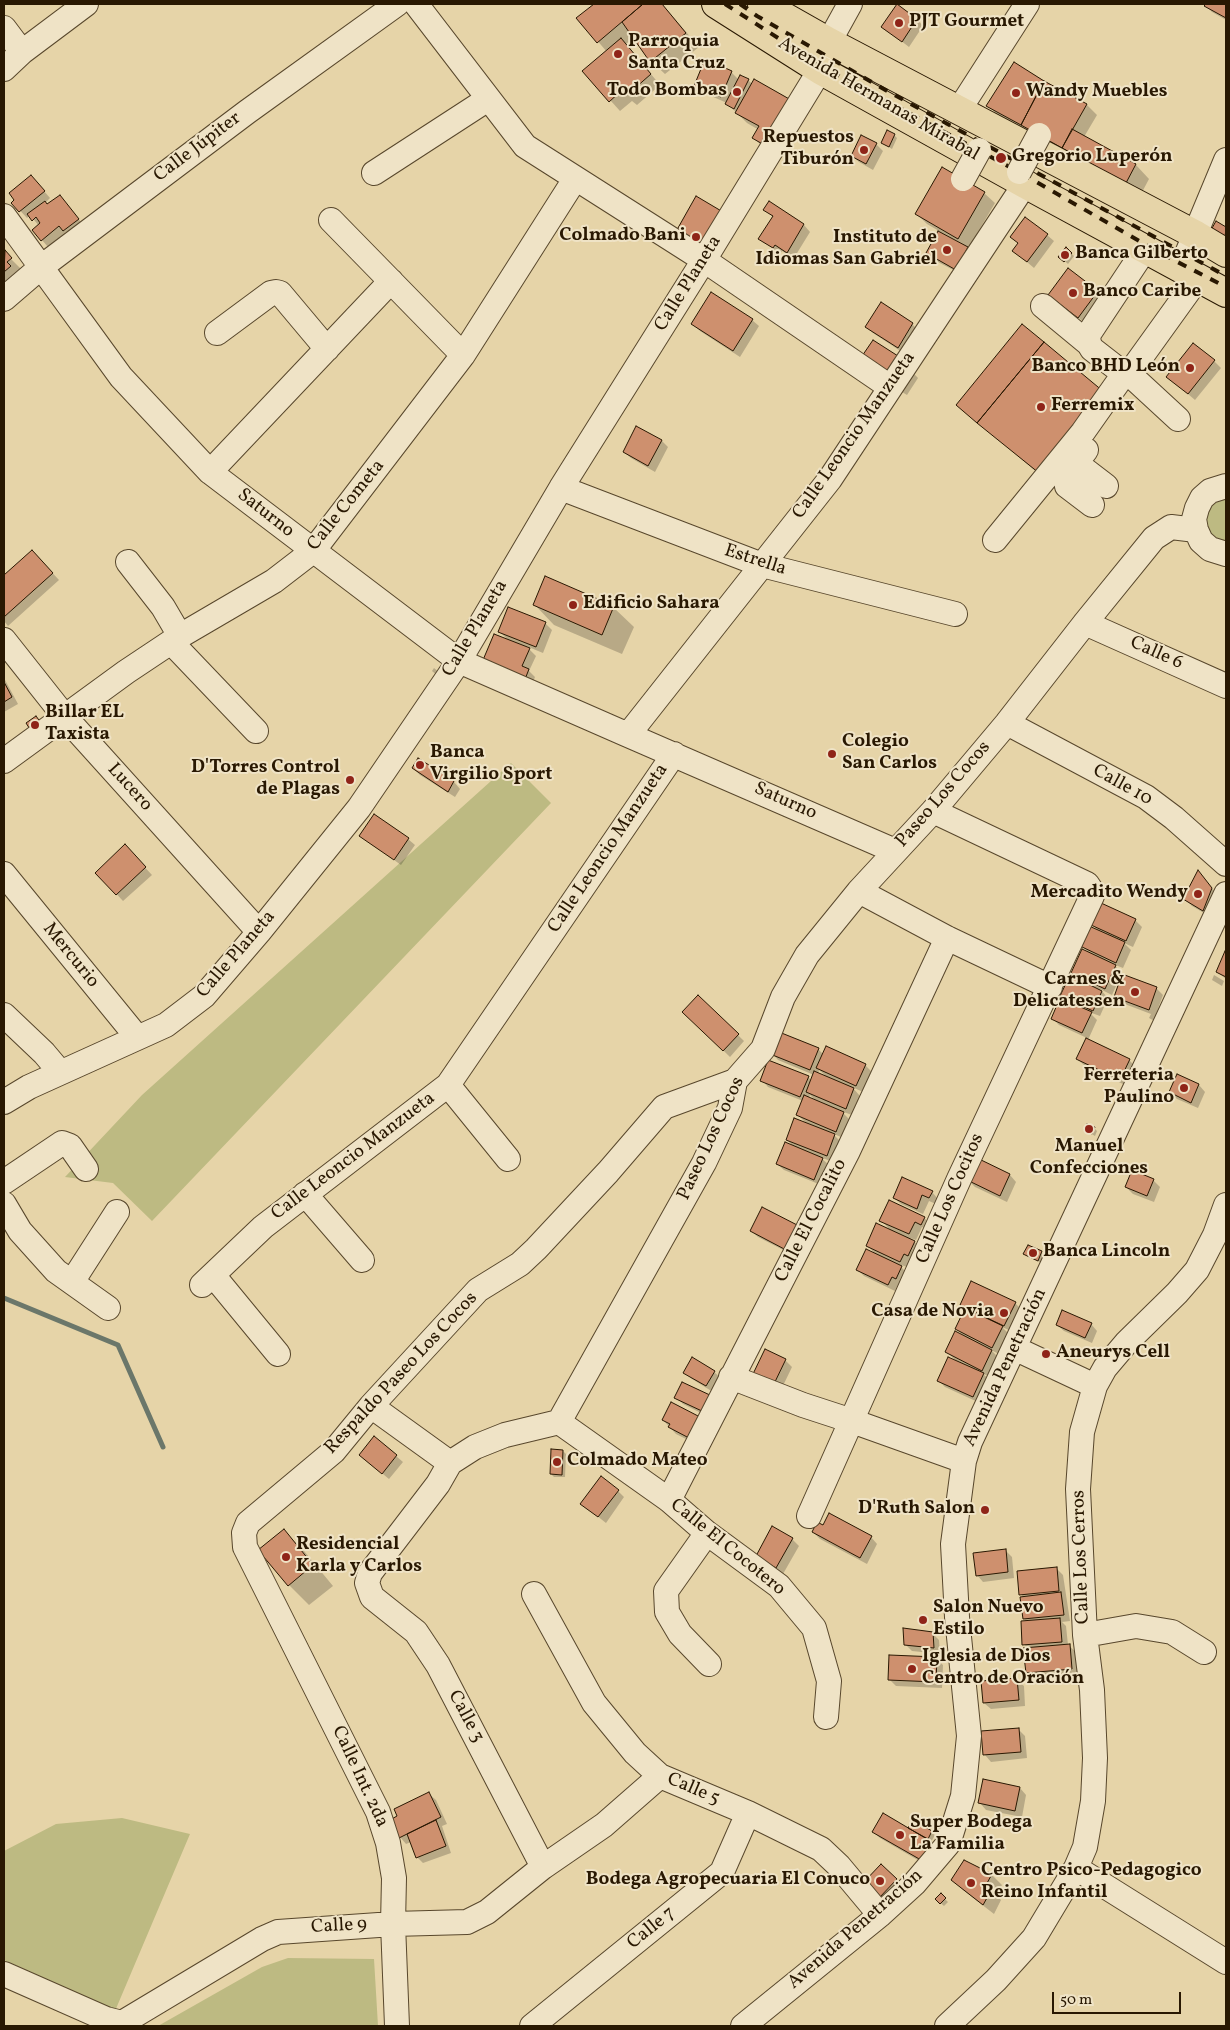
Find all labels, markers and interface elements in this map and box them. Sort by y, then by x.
place label: PJT Gourmet [909,12,1024,34]
marker: PJT Gourmet [893,17,905,29]
place label: Parroquia Santa Cruz [628,32,725,76]
street label: Avenida Hermanas Mirabal [773,33,983,167]
marker: Parroquia Santa Cruz [612,48,624,60]
place label: Todo Bombas [607,81,727,103]
place label: Wandy Muebles [1026,82,1168,104]
marker: Todo Bombas [731,86,743,98]
marker: Wandy Muebles [1010,87,1022,99]
street label: Calle Júpiter [150,108,246,188]
place label: Repuestos Tiburón [763,128,854,172]
marker: Repuestos Tiburón [858,144,870,156]
place label: Gregorio Luperón [1012,147,1173,169]
marker: Gregorio Luperón [994,151,1008,165]
place label: Colmado Bani [559,226,686,248]
place label: Instituto de Idiomas San Gabriel [756,228,937,272]
marker: Colmado Bani [690,231,702,243]
street label: Calle Planeta [651,232,727,336]
marker: Instituto de Idiomas San Gabriel [941,244,953,256]
place label: Banca Gilberto [1075,244,1208,266]
marker: Banca Gilberto [1059,249,1071,261]
place label: Banco Caribe [1083,282,1201,304]
marker: Banco Caribe [1067,287,1079,299]
street label: Calle Leoncio Manzueta [789,348,921,524]
place label: Banco BHD León [1031,357,1180,379]
marker: Banco BHD León [1184,362,1196,374]
place label: Ferremix [1051,396,1135,418]
marker: Ferremix [1035,401,1047,413]
street label: Calle Cometa [303,456,391,556]
street label: Saturno [232,485,298,543]
street label: Estrella [721,540,789,582]
street label: Calle Planeta [438,577,514,681]
place label: Edificio Sahara [583,594,720,616]
marker: Edificio Sahara [567,599,579,611]
street label: Calle 6 [1126,632,1186,676]
place label: Billar EL Taxista [45,703,124,747]
marker: Billar EL Taxista [29,719,41,731]
place label: Colegio San Carlos [842,732,937,776]
street label: Paseo Los Cocos [892,737,996,853]
place label: Banca Virgilio Sport [430,743,552,787]
marker: Colegio San Carlos [826,748,838,760]
place label: D'Torres Control de Plagas [191,758,340,802]
street label: Lucero [101,759,157,817]
marker: Banca Virgilio Sport [414,759,426,771]
street label: Calle Leoncio Manzueta [544,760,674,938]
street label: Calle 10 [1088,760,1156,812]
marker: D'Torres Control de Plagas [344,774,356,786]
street label: Saturno [750,778,820,826]
place label: Mercadito Wendy [1030,883,1188,905]
marker: Mercadito Wendy [1192,888,1204,900]
street label: Calle Planeta [193,907,281,1003]
street label: Mercurio [37,919,103,993]
place label: Carnes & Delicatessen [1013,970,1125,1014]
marker: Carnes & Delicatessen [1129,986,1141,998]
place label: Ferreteria Paulino [1083,1066,1174,1110]
street label: Paseo Los Cocos [673,1074,751,1204]
marker: Ferreteria Paulino [1178,1082,1190,1094]
street label: Calle Leoncio Manzueta [268,1088,440,1226]
marker: Manuel Confecciones [1083,1123,1095,1135]
street label: Calle Los Cocitos [912,1130,990,1268]
place label: Manuel Confecciones [1030,1137,1148,1181]
street label: Calle El Cocalito [771,1156,853,1286]
place label: Banca Lincoln [1043,1242,1170,1264]
marker: Banca Lincoln [1027,1247,1039,1259]
street label: Avenida Penetración [959,1285,1053,1451]
street label: Respaldo Paseo Los Cocos [321,1288,483,1460]
place label: Casa de Novia [871,1302,994,1324]
marker: Casa de Novia [998,1307,1010,1319]
place label: Aneurys Cell [1056,1343,1170,1365]
marker: Aneurys Cell [1040,1348,1052,1360]
place label: Colmado Mateo [567,1451,708,1473]
marker: Colmado Mateo [551,1456,563,1468]
street label: Calle Los Cerros [1068,1489,1096,1625]
street label: Calle El Cocotero [665,1495,789,1601]
place label: D'Ruth Salon [858,1499,975,1521]
marker: D'Ruth Salon [979,1504,991,1516]
place label: Residencial Karla y Carlos [296,1535,422,1579]
marker: Residencial Karla y Carlos [280,1551,292,1563]
place label: Salon Nuevo Estilo [933,1598,1044,1642]
marker: Salon Nuevo Estilo [917,1614,929,1626]
place label: Iglesia de Dios Centro de Oración [922,1647,1084,1691]
marker: Iglesia de Dios Centro de Oración [906,1663,918,1675]
street label: Calle 3 [442,1687,488,1747]
street label: Calle Int. 2da [326,1723,392,1831]
street label: Calle 5 [663,1769,723,1811]
place label: Super Bodega La Familia [910,1813,1032,1857]
marker: Super Bodega La Familia [894,1829,906,1841]
place label: Centro Psico-Pedagogico Reino Infantil [981,1861,1202,1905]
street label: Avenida Penetración [784,1865,928,1995]
place label: Bodega Agropecuaria El Conuco [586,1870,870,1892]
marker: Bodega Agropecuaria El Conuco [874,1875,886,1887]
marker: Centro Psico-Pedagogico Reino Infantil [965,1877,977,1889]
street label: Calle 7 [623,1903,681,1955]
street label: Calle 9 [310,1914,368,1940]
scale bar [1055,1982,1184,2014]
text: 50 m [1060,1990,1092,2011]

